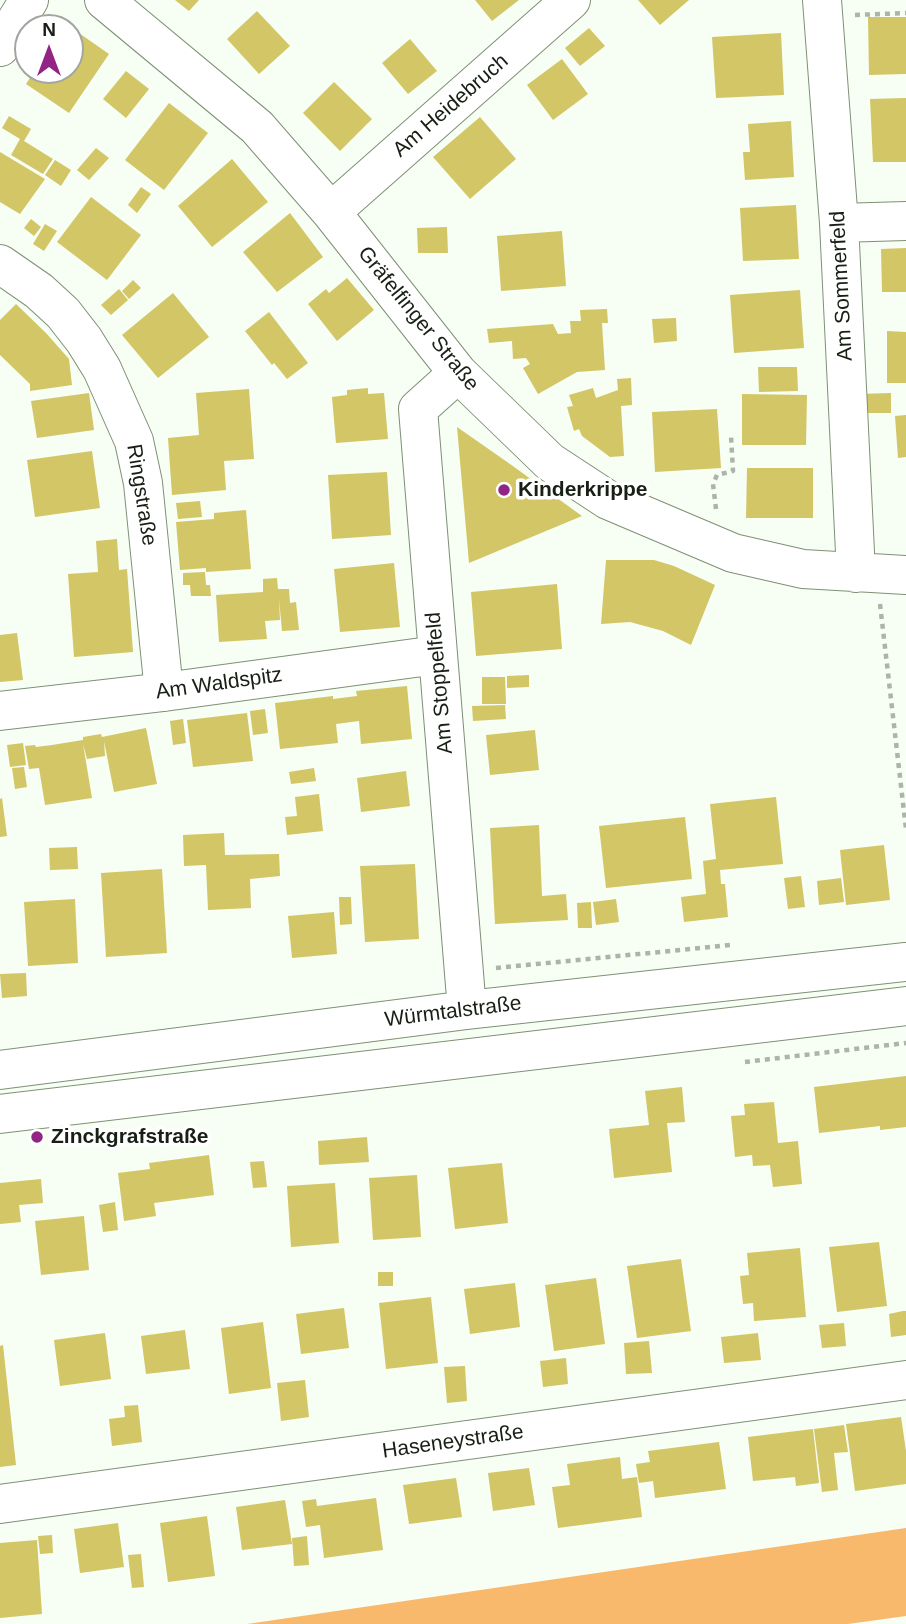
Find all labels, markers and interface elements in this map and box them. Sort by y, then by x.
north arrow [14,14,84,84]
text: N [42,19,56,40]
street label: Am Heidebruch [388,49,514,163]
street label: Am Sommerfeld [825,210,859,362]
street label: Gräfelfinger Straße [352,242,484,396]
street label: Ringstraße [121,442,161,548]
place label: Kinderkrippe [518,477,648,503]
marker: Kinderkrippe [496,482,512,498]
street label: Am Stoppelfeld [421,611,459,755]
street label: Am Waldspitz [154,663,284,705]
street label: Würmtalstraße [383,991,523,1033]
place label: Zinckgrafstraße [51,1124,209,1150]
marker: Zinckgrafstraße [29,1129,45,1145]
street label: Haseneystraße [381,1420,525,1464]

